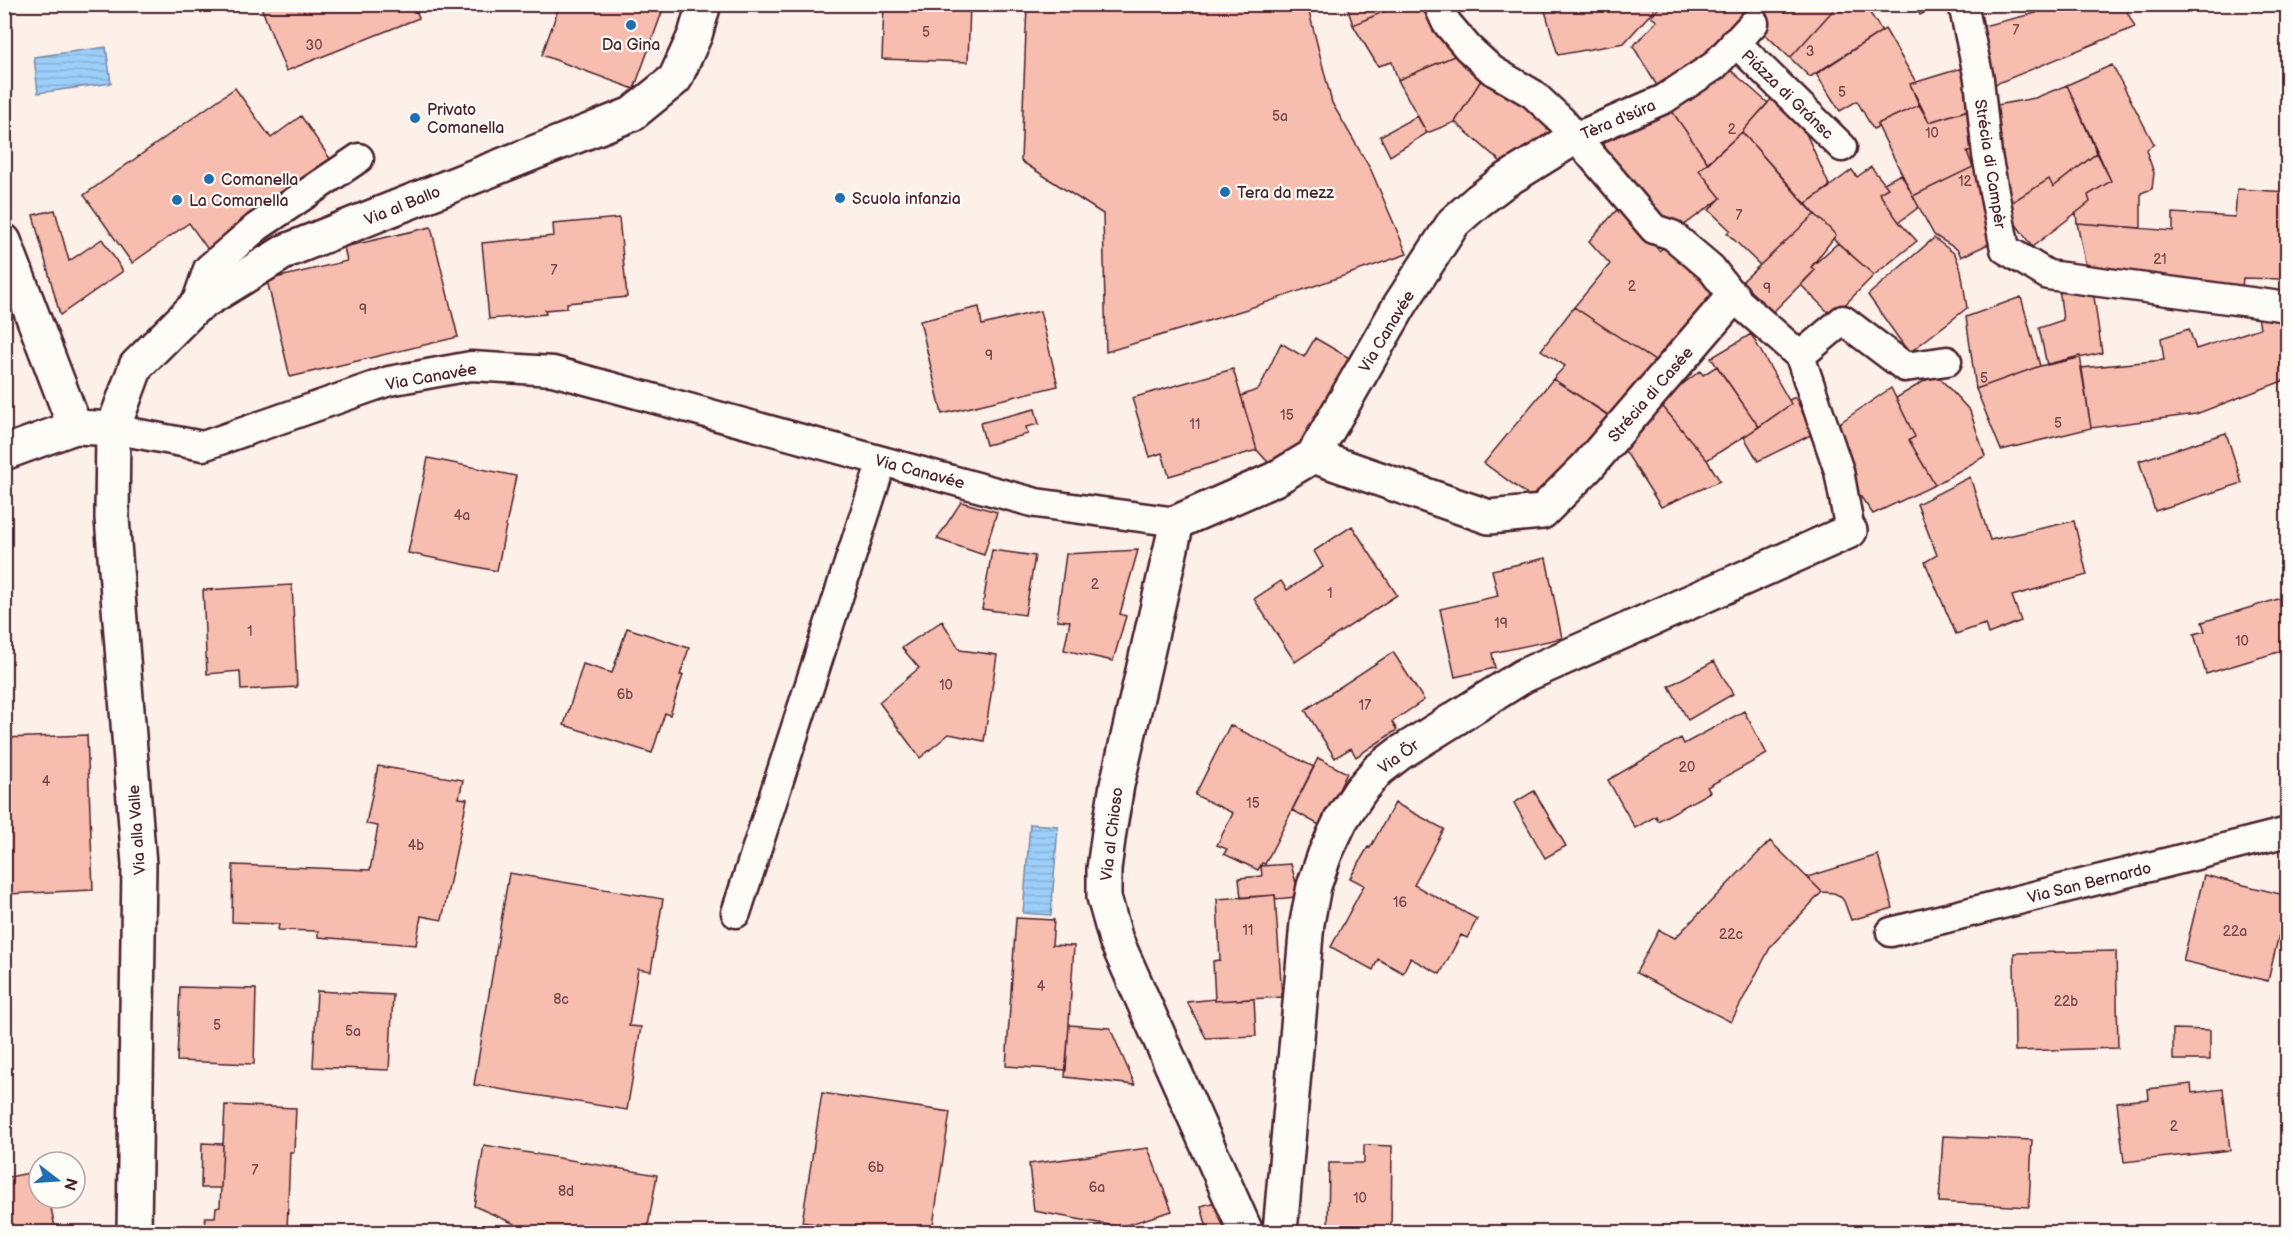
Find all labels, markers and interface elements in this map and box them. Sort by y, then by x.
marker: Da Gina [624,18,638,32]
house number: 7 [2013,22,2020,39]
house number: 5 [922,24,930,41]
place label: Da Gina [602,36,660,55]
house number: 30 [306,37,322,54]
house number: 3 [1806,43,1814,60]
street label: Piázza di Gránsc [1737,46,1837,144]
house number: 5 [1838,84,1846,101]
street label: Tèra d'súra [1578,96,1659,145]
street label: Strécia di Campèr [1970,98,2009,231]
place label: Privato Comanella [427,101,504,138]
house number: 5a [1272,108,1288,125]
marker: Privato Comanella [408,111,422,125]
house number: 2 [1728,121,1737,138]
house number: 10 [1925,125,1939,142]
place label: Comanella [221,171,298,190]
marker: Comanella [202,172,216,186]
house number: 12 [1958,173,1973,190]
street label: Via al Ballo [362,183,443,230]
place label: Tera da mezz [1237,184,1334,203]
marker: Tera da mezz [1218,185,1232,199]
place label: Scuola infanzia [852,190,961,209]
marker: Scuola infanzia [833,191,847,205]
place label: La Comanella [189,192,288,211]
marker: La Comanella [170,193,184,207]
house number: 7 [1736,207,1743,224]
house number: 21 [2153,251,2167,268]
house number: 7 [551,262,558,279]
house number: 2 [1628,278,1637,295]
house number: 9 [1763,280,1771,297]
street label: Via Canavée [1355,287,1419,376]
house number: 9 [359,301,367,318]
street label: Strécia di Casée [1605,343,1698,447]
house number: 9 [985,347,993,364]
street label: Via Canavée [384,360,479,395]
house number: 5 [1980,370,1988,387]
house number: 15 [1280,407,1294,424]
house number: 5 [2054,415,2062,432]
house number: 11 [1190,416,1200,433]
street label: Via Canavée [873,451,967,494]
house number: 4a [454,507,470,524]
house number: 2 [1091,576,1100,593]
house number: 1 [1327,585,1333,602]
house number: 19 [1494,615,1508,632]
house number: 1 [247,623,253,640]
house number: 10 [2235,633,2249,650]
house number: 10 [939,677,953,694]
house number: 6b [617,686,633,703]
house number: 17 [1359,697,1371,714]
street label: Via Ör [1374,734,1423,778]
house number: 20 [1679,759,1695,776]
house number: 4 [42,773,51,790]
street label: Via alla Valle [125,784,150,876]
street label: Via al Chioso [1097,786,1128,882]
house number: 15 [1246,795,1260,812]
house number: 4b [408,837,424,854]
street label: Via San Bernardo [2026,859,2153,908]
house number: 16 [1393,894,1407,911]
house number: 11 [1243,922,1253,939]
house number: 22a [2223,923,2247,940]
house number: 22c [1719,926,1743,943]
house number: 4 [1037,978,1046,995]
house number: 8c [553,991,569,1008]
house number: 22b [2054,993,2078,1010]
house number: 5 [213,1017,221,1034]
house number: 5a [345,1023,361,1040]
house number: 2 [2170,1118,2179,1135]
north arrow [27,1150,87,1210]
house number: 6b [868,1159,884,1176]
house number: 7 [252,1162,259,1179]
text: N [59,1175,81,1192]
house number: 6a [1089,1179,1105,1196]
house number: 8d [558,1183,574,1200]
house number: 10 [1353,1190,1367,1207]

